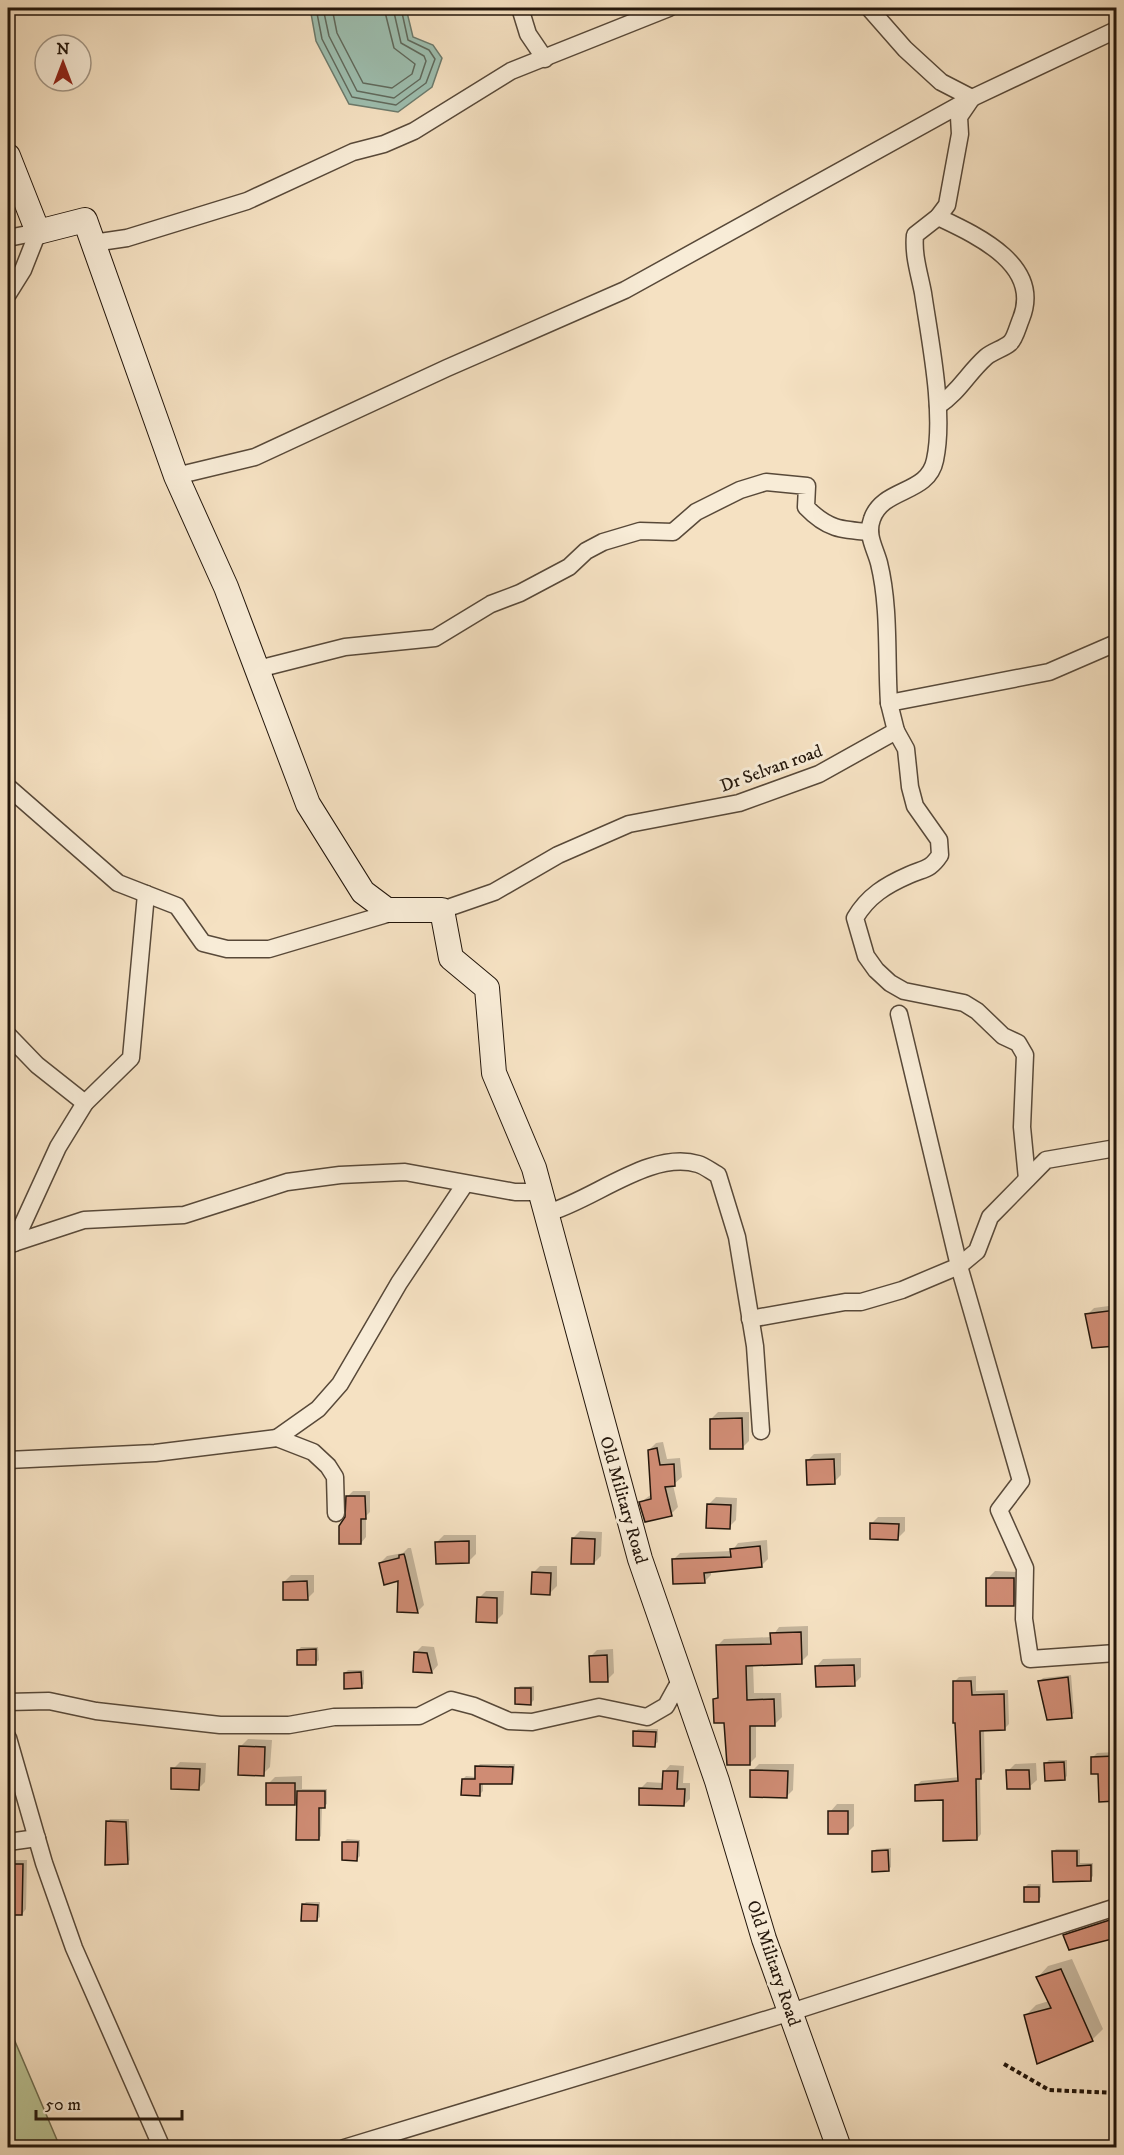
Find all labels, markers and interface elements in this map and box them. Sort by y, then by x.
north arrow [33,33,93,93]
text: N [56,39,70,59]
street label: Dr Selvan road [717,740,825,798]
street label: Old Military Road [594,1434,652,1567]
street label: Old Military Road [741,1897,805,2029]
scale bar [36,2083,182,2121]
text: 50 m [45,2094,81,2116]

